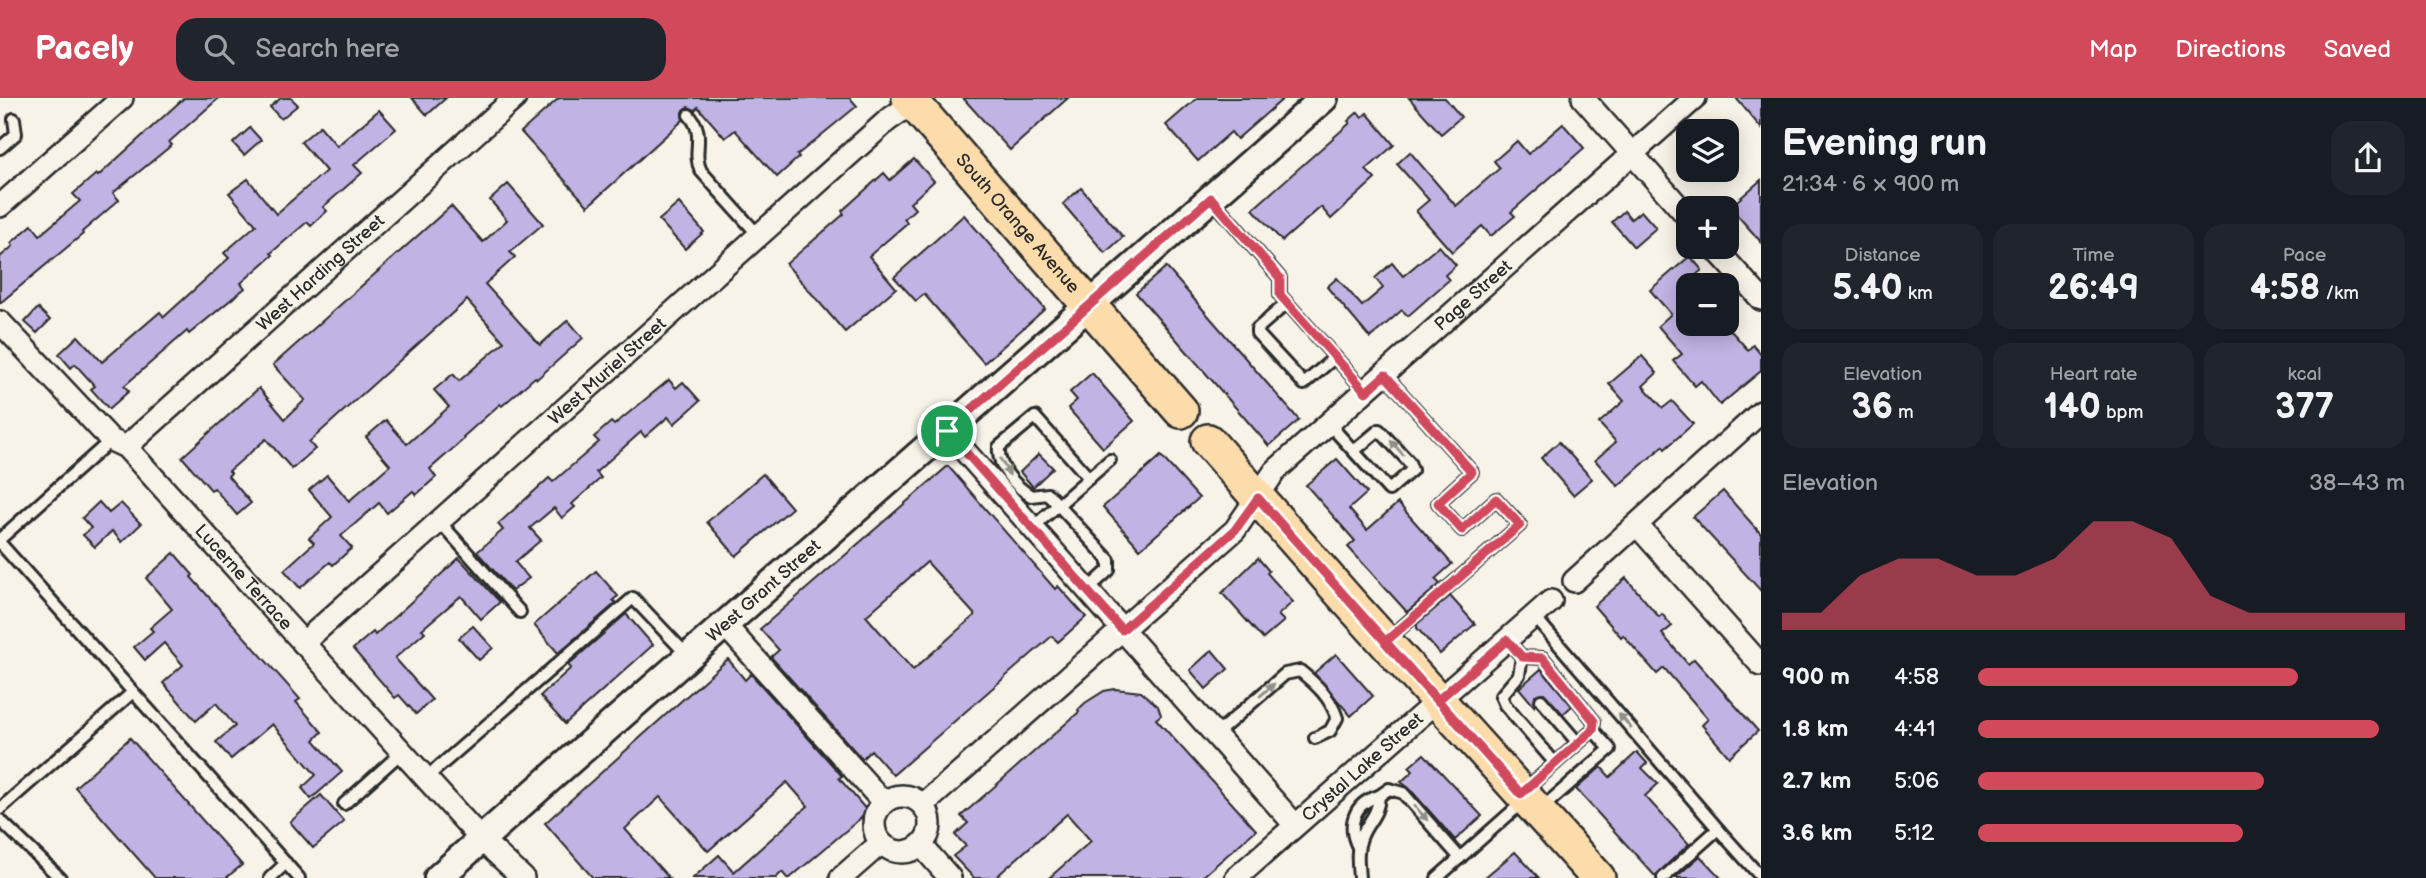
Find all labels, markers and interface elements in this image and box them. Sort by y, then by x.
search box [176,18,666,81]
text: Pacely [35,29,134,69]
icon: search [200,30,238,68]
text: Search here [256,34,400,65]
text: Map [2089,35,2137,64]
text: Directions [2175,35,2286,64]
text: Saved [2324,35,2391,64]
map controls [1676,119,1739,336]
button: layers [1676,119,1739,182]
text: Evening run [1782,121,1987,166]
button: share [2331,121,2405,195]
street label: South Orange Avenue [952,149,1084,298]
text: 21:34 · 6 × 900 m [1782,170,1959,198]
button: + [1676,196,1739,259]
street label: West Harding Street [252,210,389,335]
text: Distance [1845,244,1920,267]
text: Time [2072,244,2115,267]
text: Pace [2283,244,2326,267]
street label: Page Street [1430,255,1516,335]
text: 5.40 [1832,267,1903,310]
text: 26:49 [2048,267,2139,310]
text: 4:58 [2250,267,2320,310]
button: − [1676,273,1739,336]
text: km [1903,282,1933,305]
text: /km [2320,282,2359,305]
street label: West Muriel Street [544,313,671,429]
text: Elevation [1843,363,1922,386]
text: Heart rate [2050,363,2137,386]
text: kcal [2287,363,2322,386]
text: 36 [1851,386,1893,429]
text: 140 [2044,386,2101,429]
text: 377 [2275,386,2334,429]
pin [917,401,977,461]
text: m [1893,401,1914,424]
text: bpm [2101,401,2143,424]
icon: arrive [928,412,966,450]
one-way arrow [1390,439,1405,456]
one-way arrow [998,457,1011,477]
text: Elevation [1782,469,1878,497]
text: 38–43 m [2309,469,2405,497]
street label: Lucerne Terrace [191,520,297,634]
street label: West Grant Street [702,535,825,646]
text: 900 m [1782,663,1850,691]
text: 4:58 [1894,663,1939,691]
one-way arrow [1258,683,1275,698]
street label: Crystal Lake Street [1297,708,1427,826]
one-way arrow [1617,712,1633,730]
text: 1.8 km [1782,715,1848,743]
text: 4:41 [1894,715,1936,743]
text: 2.7 km [1782,767,1851,795]
text: 5:06 [1894,767,1939,795]
one-way arrow [1413,804,1429,822]
text: 3.6 km [1782,819,1852,847]
text: 5:12 [1894,819,1934,847]

